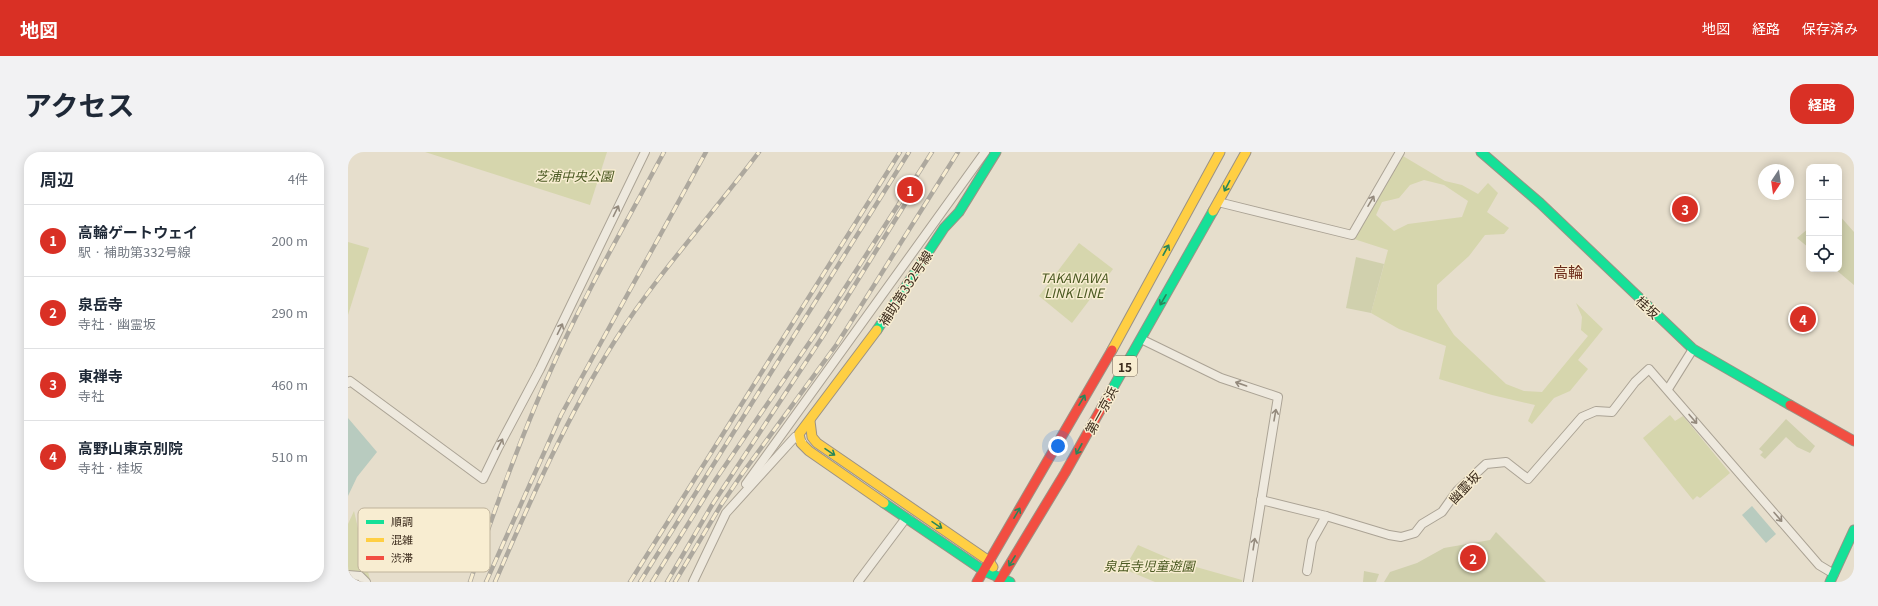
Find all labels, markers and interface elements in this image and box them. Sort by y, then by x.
text: 地図 [20,15,58,42]
text: 地図 [1702,18,1730,38]
text: 経路 [1752,18,1780,38]
text: 保存済み [1802,18,1858,38]
text: アクセス [24,84,135,124]
button: 経路 [1790,84,1854,124]
north arrow [1758,164,1794,200]
map controls [1806,164,1842,272]
button: + [1806,164,1842,200]
text: 周辺 [40,166,74,191]
park label: 芝浦中央公園 [535,166,615,185]
text: 4件 [288,169,308,188]
pin: 1 [897,175,923,205]
one-way arrow [1223,180,1230,192]
pin: 3 [1672,194,1698,224]
one-way arrow [1368,195,1376,207]
button: − [1806,200,1842,236]
one-way arrow [613,206,620,218]
text: 高輪ゲートウェイ [78,221,198,242]
text: 1 [49,231,57,250]
text: 200 m [271,231,308,250]
button: locate [1806,236,1842,272]
text: 駅 · 補助第332号線 [78,242,191,261]
one-way arrow [1163,244,1171,256]
street label: 補助第332号線 [873,246,937,330]
district label: 高輪 [1553,261,1583,282]
park label: TAKANAWA LINK LINE [1040,268,1108,302]
street label: 桂坂 [1632,291,1664,323]
text: 泉岳寺 [78,293,123,314]
one-way arrow [1159,293,1167,305]
text: 2 [49,303,57,322]
text: 290 m [271,303,308,322]
pin: 4 [1790,304,1816,334]
text: 寺社 · 幽霊坂 [78,314,156,333]
one-way arrow [557,323,564,335]
road number: 15 [1113,356,1137,376]
text: 東禅寺 [78,365,123,386]
text: 3 [49,375,57,394]
text: 460 m [271,375,308,394]
one-way arrow [1236,380,1248,388]
street label: 第一京浜 [1080,383,1122,437]
text: 寺社 [78,386,104,405]
one-way arrow [1078,394,1086,406]
one-way arrow [1271,409,1279,422]
one-way arrow [1689,413,1698,424]
your location [1048,436,1068,456]
text: 高野山東京別院 [78,437,183,458]
one-way arrow [497,438,504,450]
one-way arrow [1074,443,1082,455]
text: 4 [49,447,57,466]
text: 510 m [271,447,308,466]
one-way arrow [824,448,835,456]
text: 寺社 · 桂坂 [78,458,143,477]
street label: 幽霊坂 [1444,466,1484,508]
one-way arrow [1013,507,1021,519]
legend [358,508,490,572]
one-way arrow [1774,512,1783,522]
text: 順調 [391,513,413,529]
one-way arrow [931,521,942,529]
text: 混雑 [391,531,413,547]
one-way arrow [1250,537,1258,550]
pin: 2 [1460,543,1486,573]
text: 渋滞 [391,549,413,565]
one-way arrow [1007,555,1015,567]
park label: 泉岳寺児童遊園 [1103,556,1196,575]

